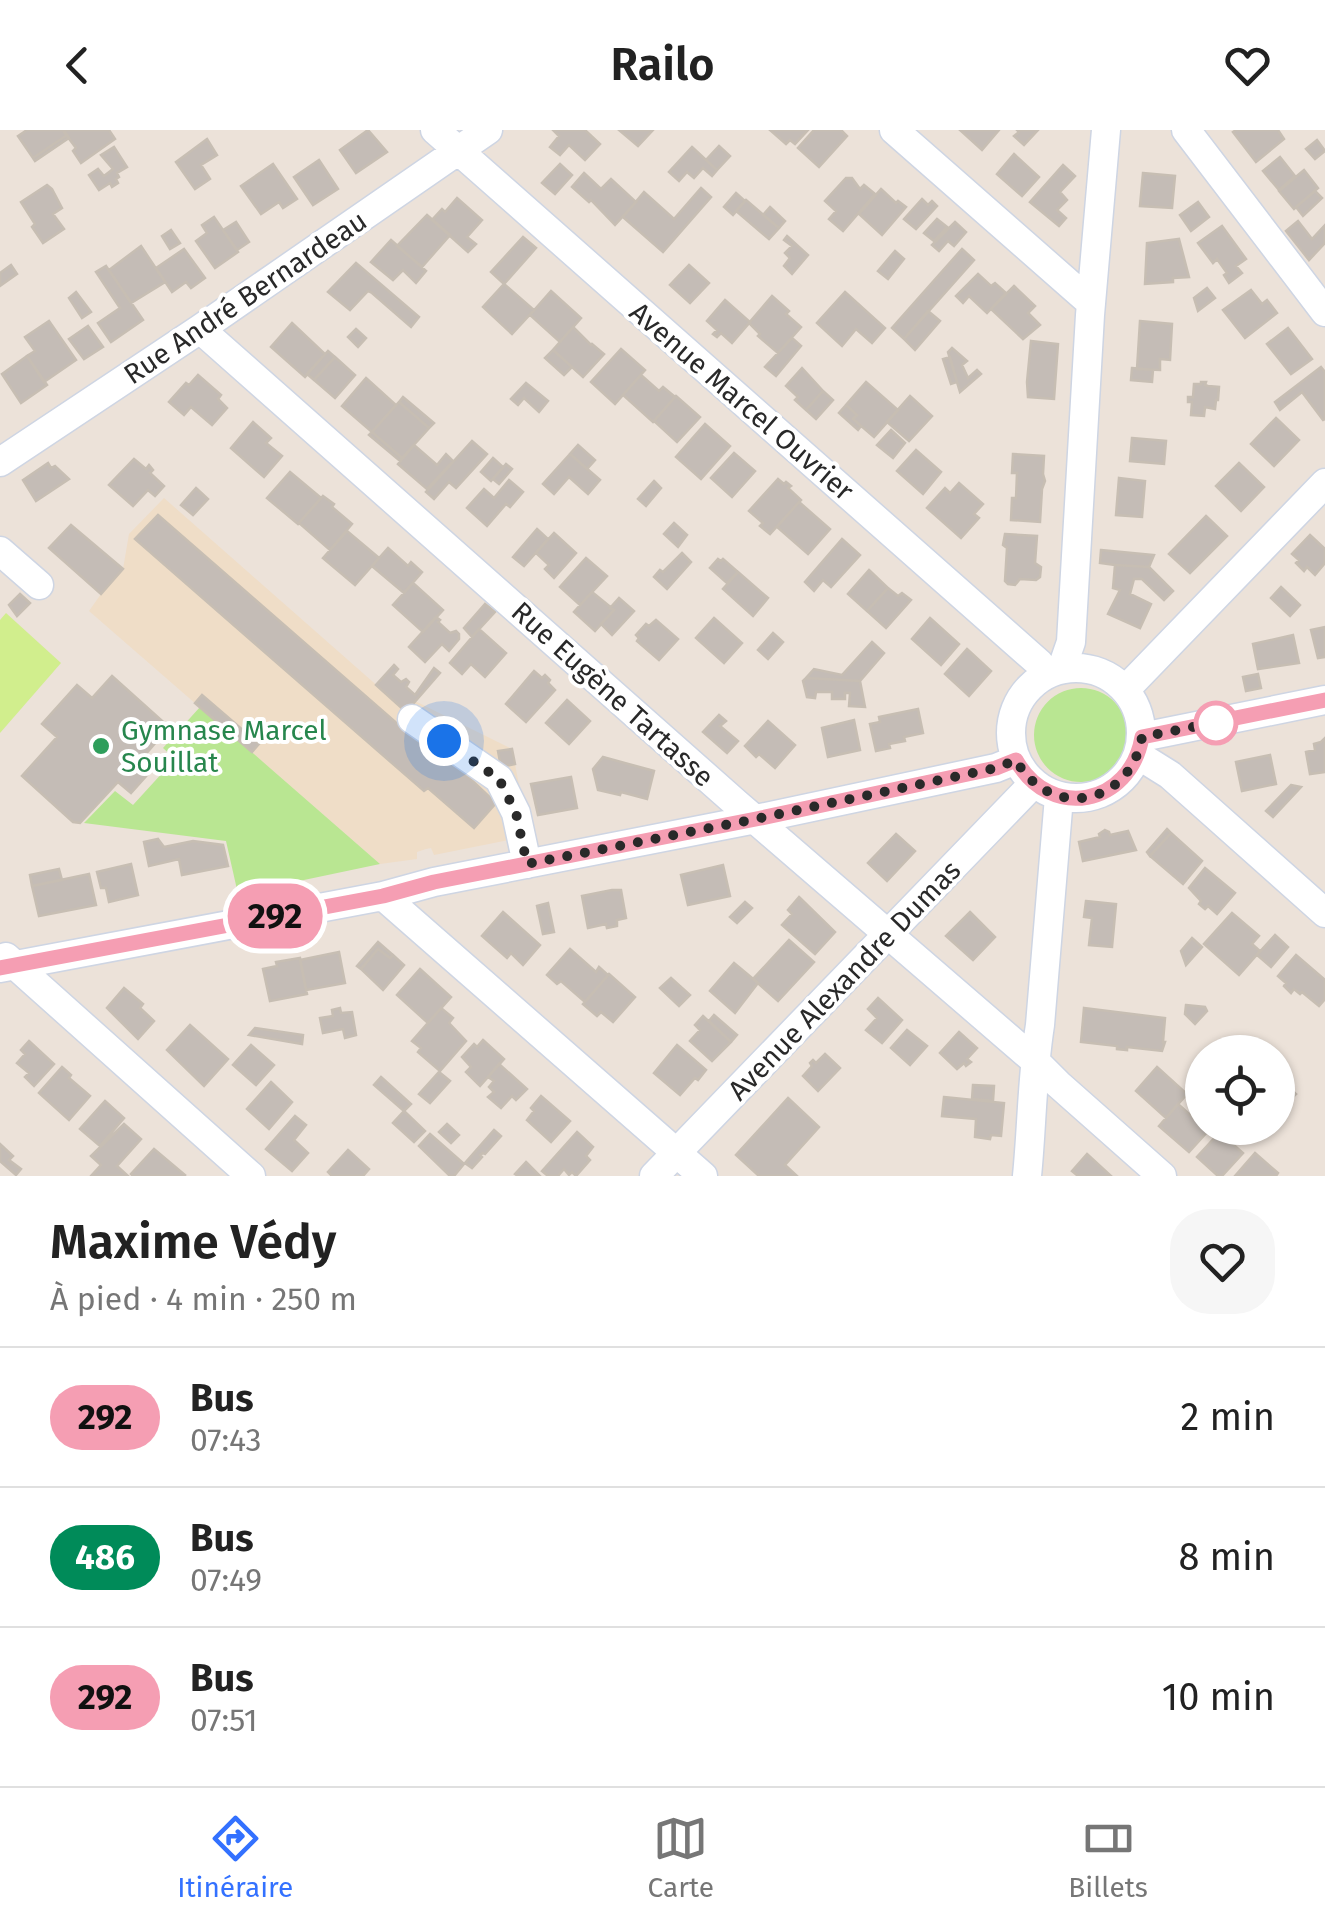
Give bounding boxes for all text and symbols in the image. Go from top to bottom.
icon: back [50,38,105,93]
text: Railo [611,38,714,92]
icon: heart [1220,38,1275,93]
street label: Rue André Bernardeau [118,204,373,391]
street label: Avenue Marcel Ouvrier [623,295,860,508]
street label: Rue Eugène Tartasse [505,595,720,794]
unlabelled marker [1195,702,1237,744]
place label: Gymnase Marcel Souillat [121,714,327,779]
your location [419,716,469,766]
marker: Gymnase Marcel Souillat [90,735,112,757]
street label: Avenue Alexandre Dumas [721,854,967,1107]
line badge: 292 [218,884,332,948]
text: 292 [248,895,302,937]
map controls [1185,1035,1295,1145]
button: locate [1185,1035,1295,1145]
button: heart [1170,1209,1275,1314]
text: Maxime Védy [50,1213,336,1271]
text: À pied · 4 min · 250 m [50,1280,357,1318]
text: Bus [190,1375,254,1421]
text: 2 min [1181,1394,1275,1440]
text: 292 [78,1396,132,1438]
text: 07:43 [190,1421,261,1459]
text: Bus [190,1515,254,1561]
text: 8 min [1178,1534,1275,1580]
text: 486 [75,1536,135,1578]
text: 07:49 [190,1561,262,1599]
text: Bus [190,1655,254,1701]
text: 10 min [1162,1674,1275,1720]
text: 292 [78,1676,132,1718]
text: 07:51 [190,1701,258,1739]
tab: Itinéraire [177,1811,293,1904]
tab: Carte [648,1811,714,1904]
tab: Billets [1068,1811,1148,1904]

